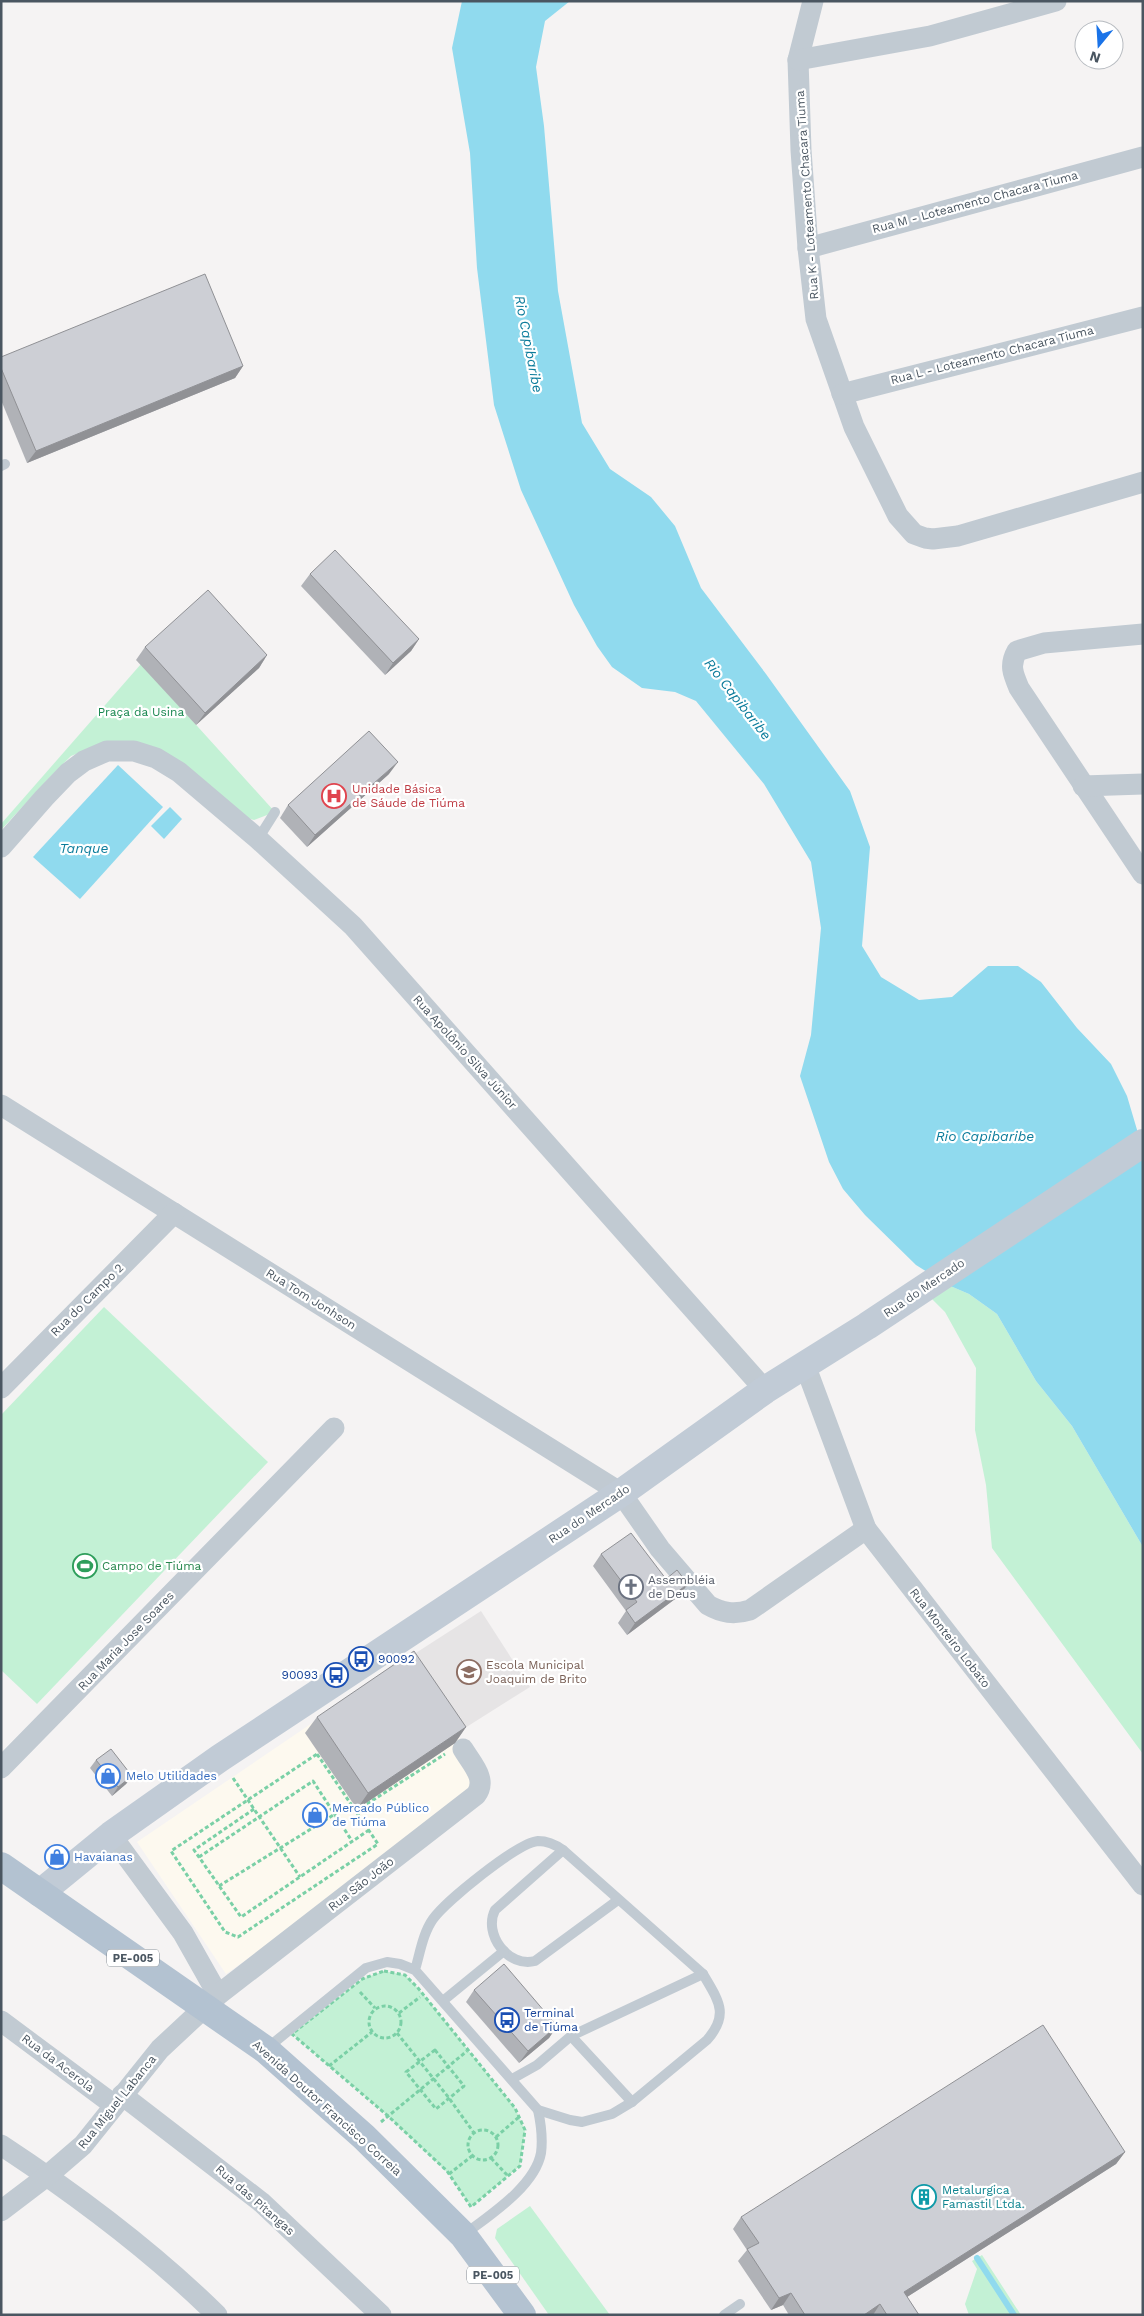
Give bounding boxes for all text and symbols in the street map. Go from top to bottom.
north arrow [1074,20,1124,70]
text: N [1088,48,1102,67]
street label: Rua K - Loteamento Chacara Tiuma [793,90,821,300]
street label: Rua M - Loteamento Chacara Tiuma [871,168,1079,236]
water label: Rio Capibaribe [512,294,546,394]
street label: Rua L - Loteamento Chacara Tiuma [889,323,1095,387]
water label: Rio Capibaribe [701,655,775,743]
park label: Praça da Usina [98,705,184,719]
place label: Unidade Básica de Sáude de Tiúma [352,782,465,810]
hospital icon: Unidade Básica de Sáude de Tiúma [321,783,347,809]
water label: Tanque [60,840,109,856]
street label: Rua Apolônio Silva Júnior [410,992,520,1112]
water label: Rio Capibaribe [936,1128,1034,1144]
street label: Rua do Mercado [881,1256,967,1320]
street label: Rua do Campo 2 [48,1261,126,1339]
street label: Rua Tom Jonhson [263,1266,359,1332]
street label: Rua do Mercado [546,1482,632,1546]
sports icon: Campo de Tiúma [72,1553,98,1579]
place label: Campo de Tiúma [102,1559,202,1573]
place label: Assembléia de Deus [648,1573,715,1601]
church icon: Assembléia de Deus [618,1574,644,1600]
street label: Rua Monteiro Lobato [907,1586,993,1690]
street label: Rua Maria Jose Soares [75,1589,177,1693]
bus stop icon: 90092 [348,1646,374,1672]
place label: 90092 [378,1652,415,1666]
place label: Escola Municipal Joaquim de Brito [486,1658,587,1686]
school or university icon: Escola Municipal Joaquim de Brito [456,1659,482,1685]
bus stop icon: 90093 [323,1662,349,1688]
place label: 90093 [282,1668,318,1682]
shop icon: Melo Utilidades [95,1763,121,1789]
place label: Melo Utilidades [126,1769,217,1783]
place label: Mercado Público de Tiúma [332,1801,429,1829]
shop icon: Mercado Público de Tiúma [302,1802,328,1828]
shop icon: Havaianas [44,1844,70,1870]
place label: Havaianas [74,1850,133,1864]
street label: Rua São João [326,1854,396,1914]
road number: PE-005 [107,1950,159,1966]
place label: Terminal de Tiúma [524,2006,578,2034]
bus stop icon: Terminal de Tiúma [494,2007,520,2033]
street label: Rua da Acerola [19,2031,97,2095]
street label: Avenida Doutor Francisco Correia [250,2037,405,2179]
street label: Rua Miguel Labanca [75,2052,159,2152]
street label: Rua das Pitangas [213,2162,297,2238]
place label: Metalurgica Famastil Ltda. [942,2183,1025,2211]
building icon: Metalurgica Famastil Ltda. [911,2184,937,2210]
road number: PE-005 [467,2266,519,2284]

